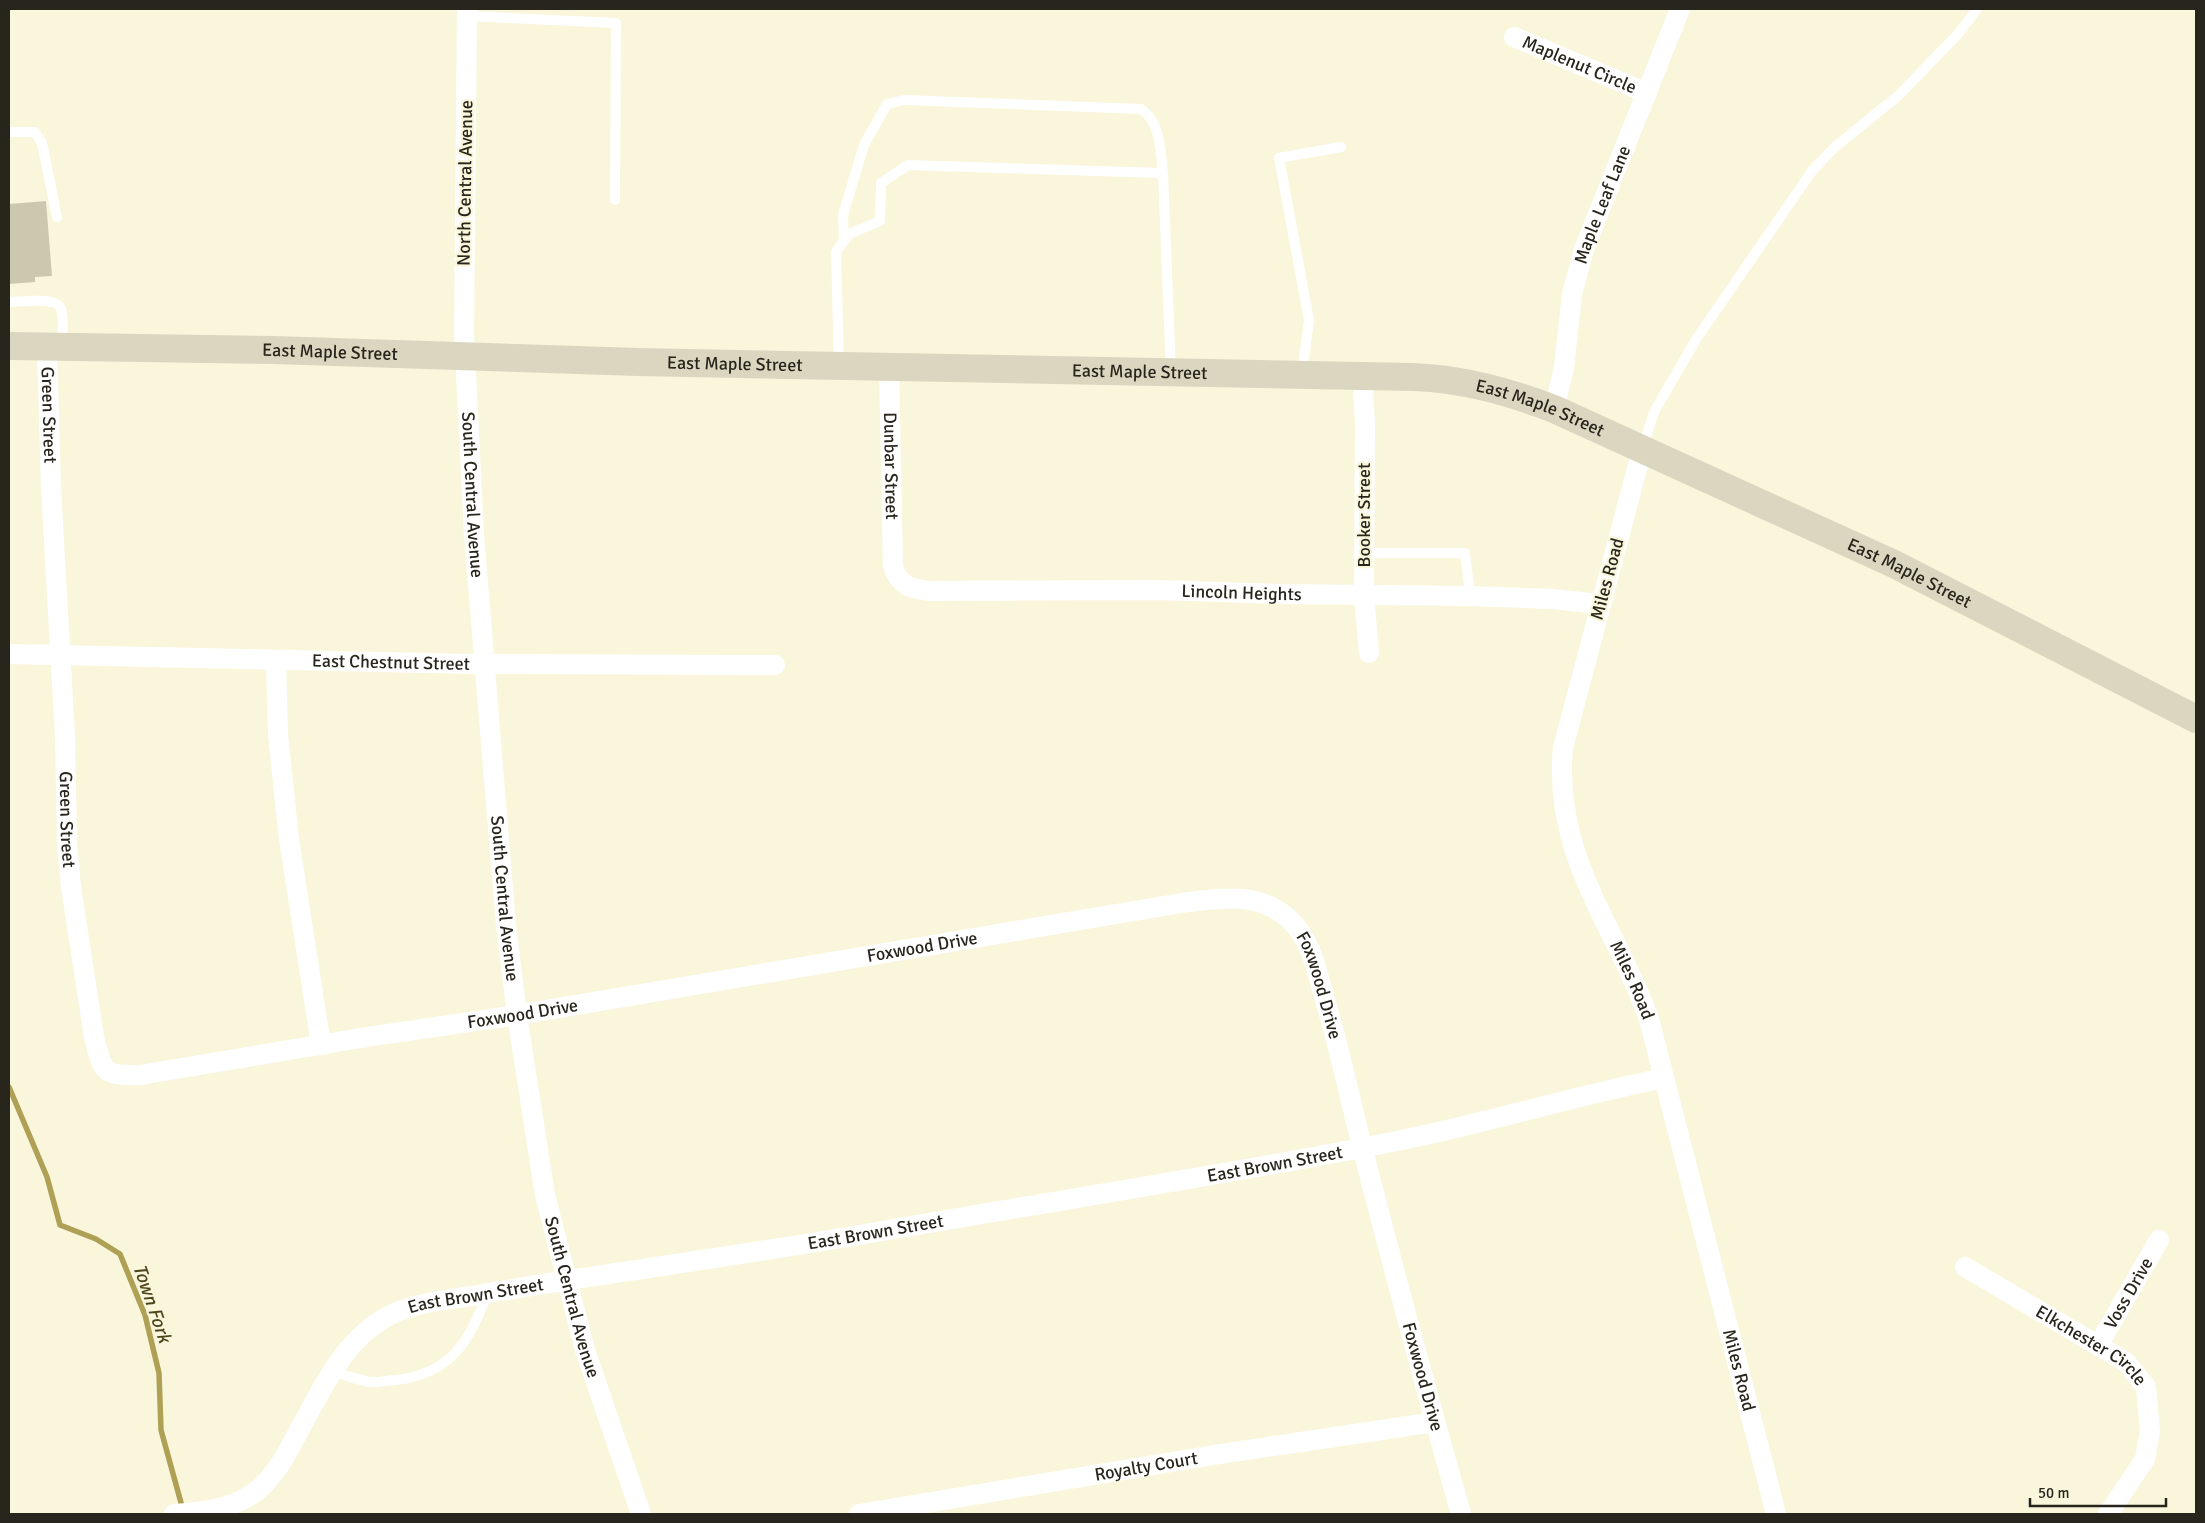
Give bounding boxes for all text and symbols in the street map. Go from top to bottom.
street label: Maplenut Circle [1519,31,1640,98]
street label: North Central Avenue [453,100,477,266]
street label: Maple Leaf Lane [1570,142,1635,266]
street label: East Maple Street [262,339,398,365]
street label: East Maple Street [667,352,803,376]
street label: East Maple Street [1072,359,1208,384]
street label: Green Street [37,366,61,464]
street label: East Maple Street [1474,374,1608,441]
street label: South Central Avenue [457,411,488,579]
street label: Dunbar Street [879,412,903,520]
street label: Booker Street [1353,463,1375,567]
street label: East Maple Street [1844,533,1975,613]
street label: Miles Road [1586,536,1628,622]
street label: Lincoln Heights [1181,580,1302,605]
street label: East Chestnut Street [312,650,470,675]
street label: Green Street [55,771,80,869]
street label: South Central Avenue [486,815,524,983]
street label: Foxwood Drive [865,927,979,967]
street label: Foxwood Drive [1292,927,1346,1041]
street label: Miles Road [1605,937,1659,1022]
street label: Foxwood Drive [466,994,580,1033]
street label: East Brown Street [1205,1141,1344,1187]
street label: East Brown Street [806,1210,945,1254]
street label: South Central Avenue [540,1214,605,1381]
street label: Voss Drive [2099,1253,2158,1333]
water label: Town Fork [127,1261,177,1347]
street label: East Brown Street [405,1273,545,1318]
street label: Elkchester Circle [2032,1300,2151,1390]
street label: Foxwood Drive [1398,1320,1448,1433]
street label: Miles Road [1718,1327,1760,1414]
street label: Royalty Court [1093,1447,1199,1486]
scale bar [2030,1476,2166,1508]
text: 50 m [2038,1484,2069,1502]

